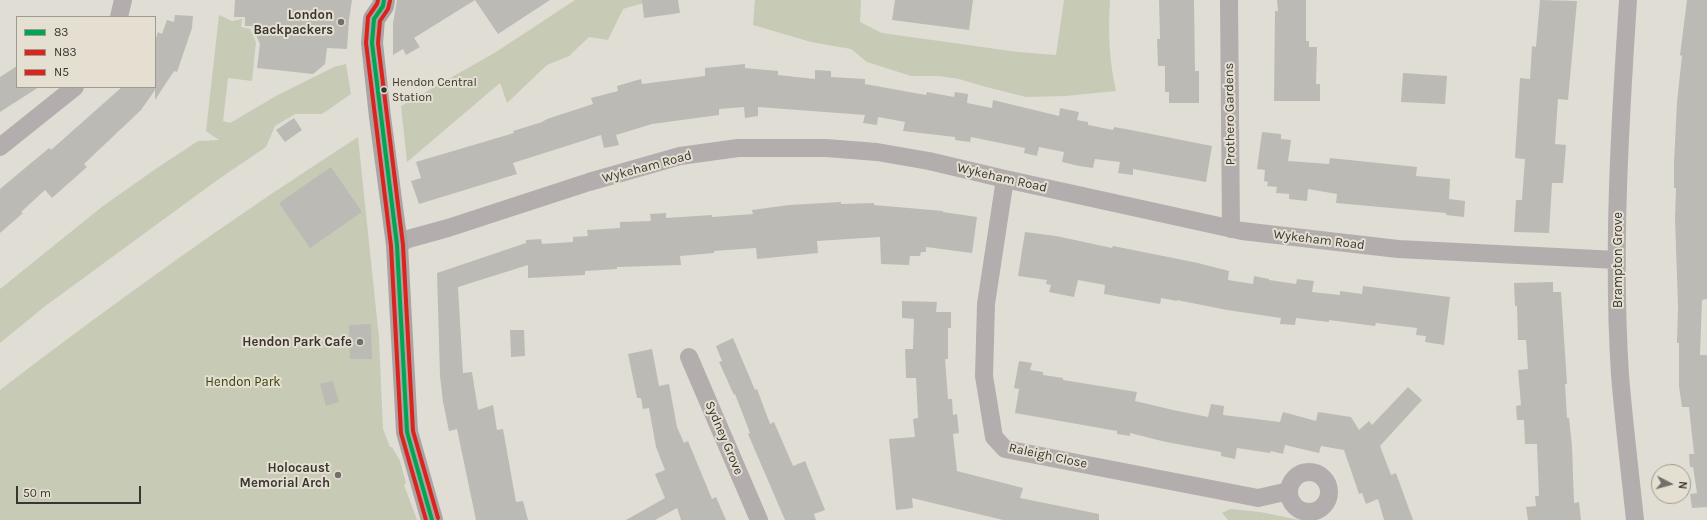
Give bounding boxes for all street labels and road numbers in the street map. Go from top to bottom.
street label: Prothero Gardens [1221,63,1239,165]
street label: Wykeham Road [601,148,693,186]
street label: Wykeham Road [955,160,1049,196]
street label: Brampton Grove [1610,212,1626,308]
street label: Wykeham Road [1272,227,1366,253]
street label: Sydney Grove [701,399,747,477]
street label: Raleigh Close [1007,440,1089,472]

